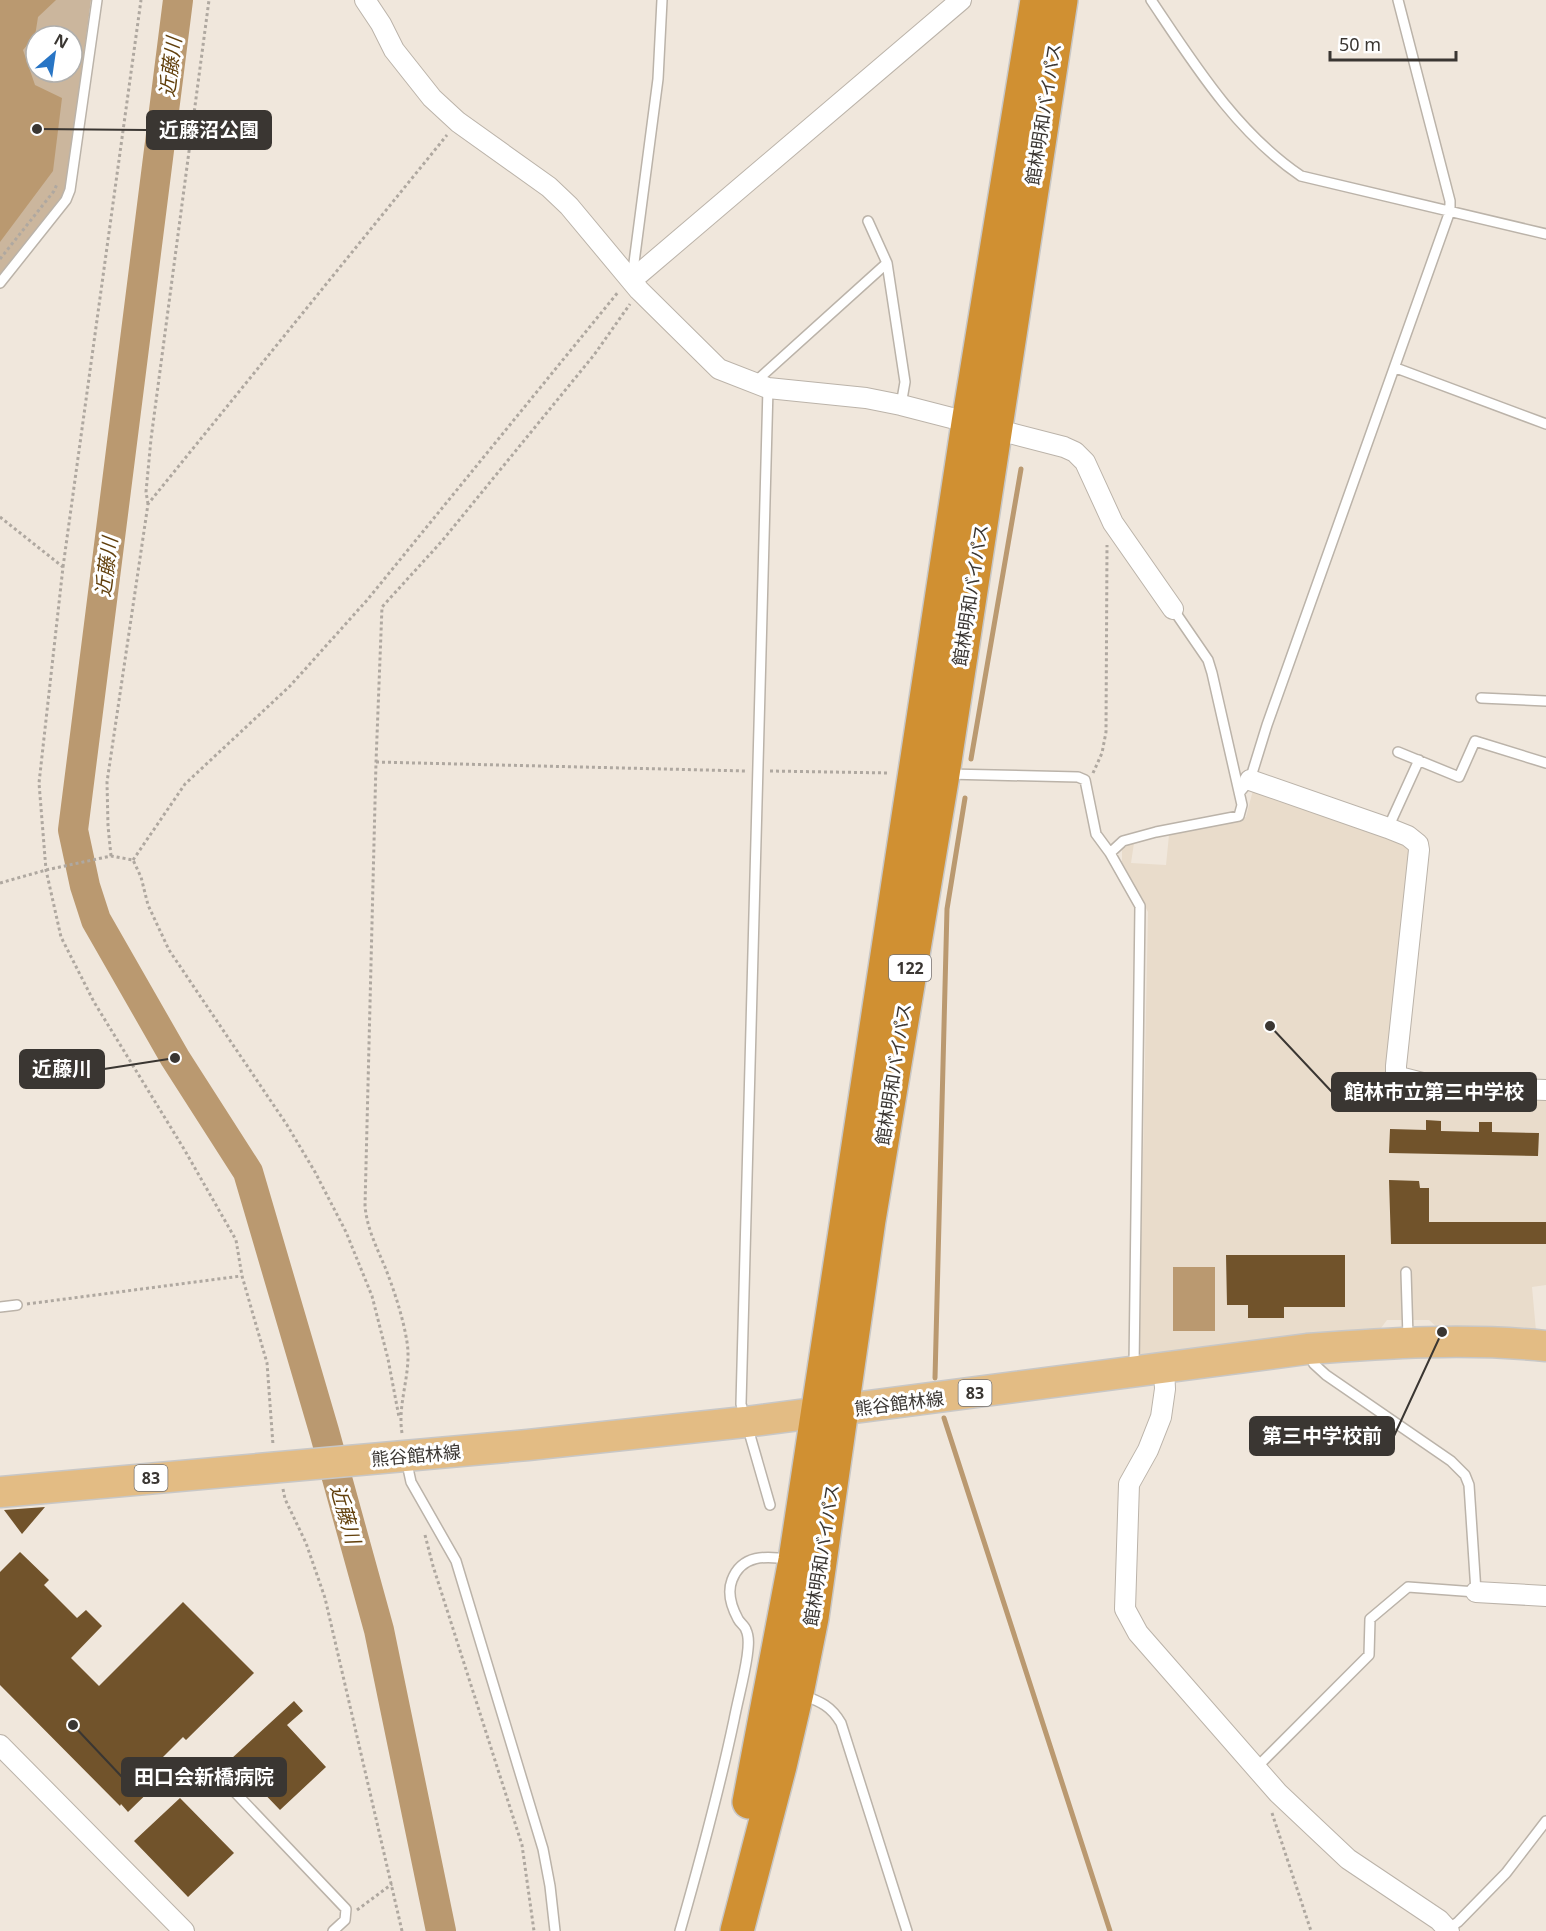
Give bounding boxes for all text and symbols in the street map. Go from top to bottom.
north arrow [24,24,84,84]
scale bar [1330,24,1456,62]
text: N [50,28,72,54]
text: 50 m [1339,32,1381,56]
water label: 近藤川 [153,34,187,98]
street label: 館林明和バイパス [1020,41,1066,187]
callout: 近藤沼公園 [147,111,271,149]
text: 近藤沼公園 [159,116,259,143]
street label: 館林明和バイパス [947,522,993,668]
water label: 近藤川 [89,534,123,598]
road number: 122 [889,955,931,981]
street label: 館林明和バイパス [870,1001,916,1147]
callout: 近藤川 [20,1050,104,1088]
text: 近藤川 [32,1055,92,1082]
callout: 館林市立第三中学校 [1332,1073,1536,1111]
text: 館林市立第三中学校 [1344,1078,1524,1105]
road number: 83 [958,1380,992,1406]
street label: 熊谷館林線 [853,1386,945,1420]
callout: 第三中学校前 [1250,1417,1394,1455]
text: 第三中学校前 [1262,1422,1382,1449]
street label: 熊谷館林線 [370,1439,462,1471]
road number: 83 [134,1465,168,1491]
water label: 近藤川 [325,1481,368,1548]
street label: 館林明和バイパス [798,1482,844,1628]
callout: 田口会新橋病院 [122,1758,286,1796]
text: 田口会新橋病院 [134,1763,274,1790]

